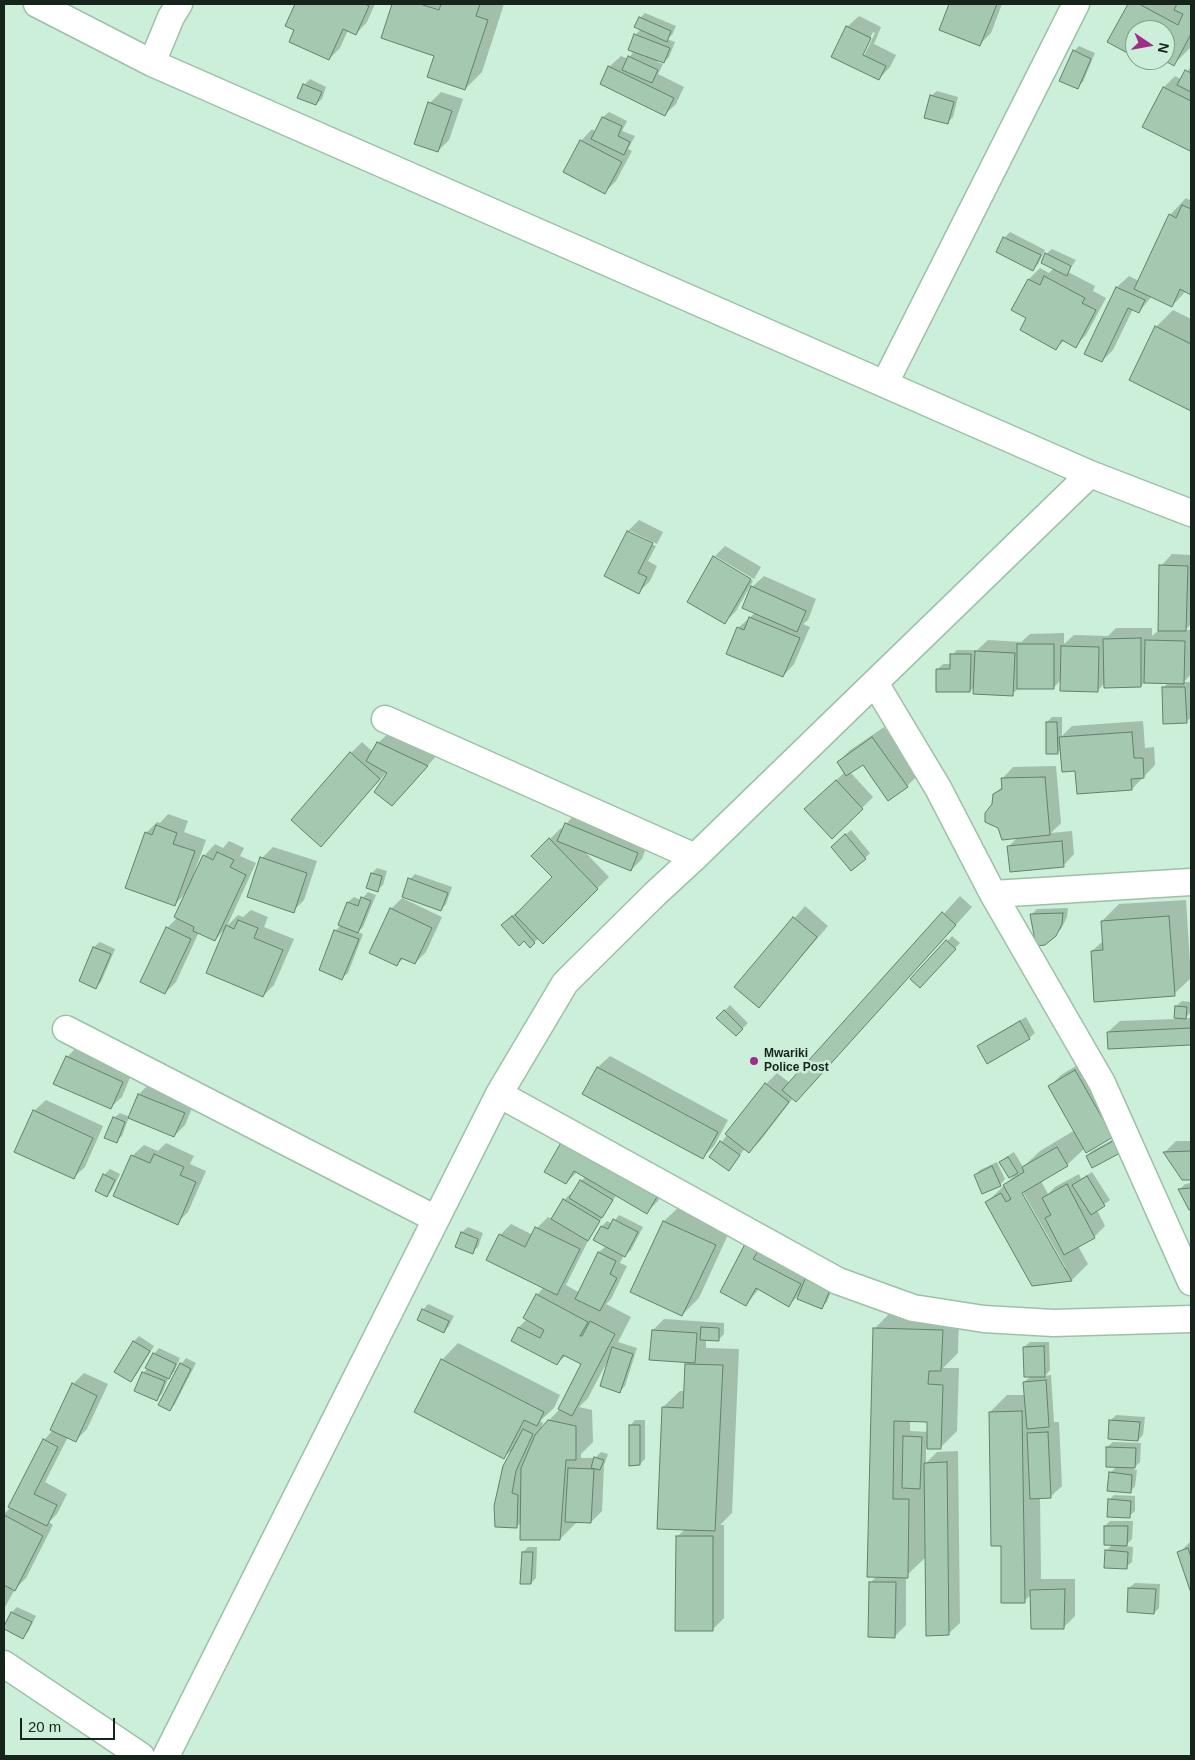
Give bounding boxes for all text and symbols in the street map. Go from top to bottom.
north arrow [1125,20,1175,70]
text: N [1155,41,1173,55]
place label: Mwariki Police Post [764,1047,829,1075]
marker: Mwariki Police Post [748,1055,760,1067]
scale bar [22,1708,118,1740]
text: 20 m [28,1718,61,1735]

